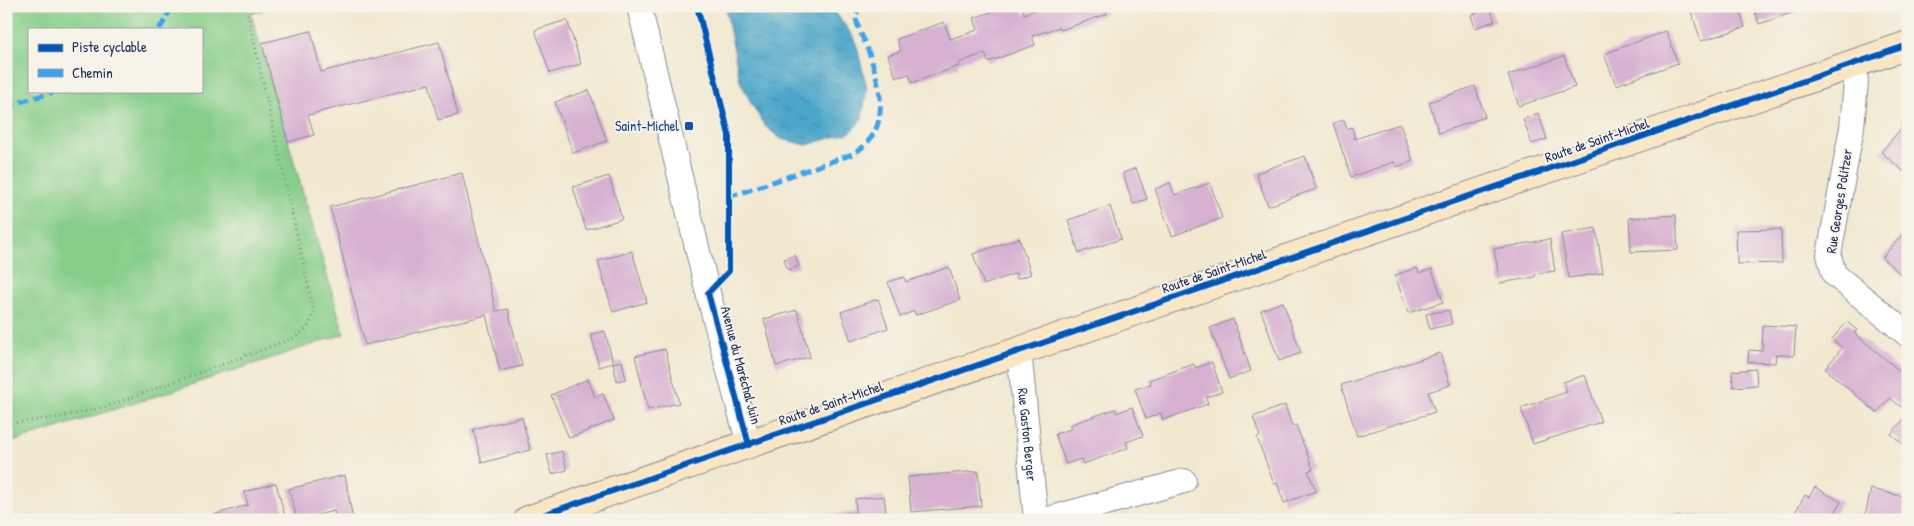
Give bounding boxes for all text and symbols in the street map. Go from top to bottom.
legend [28,28,202,92]
text: Piste cyclable [72,36,147,57]
text: Chemin [72,62,113,83]
street label: Route de Saint-Michel [1542,113,1652,166]
place label: Saint-Michel [615,116,679,135]
marker: Saint-Michel [683,120,695,132]
street label: Rue Georges Politzer [1821,147,1857,255]
street label: Route de Saint-Michel [1159,244,1269,297]
street label: Avenue du Maréchal Juin [717,304,766,426]
street label: Route de Saint-Michel [776,376,886,429]
street label: Rue Gaston Berger [1014,387,1042,483]

